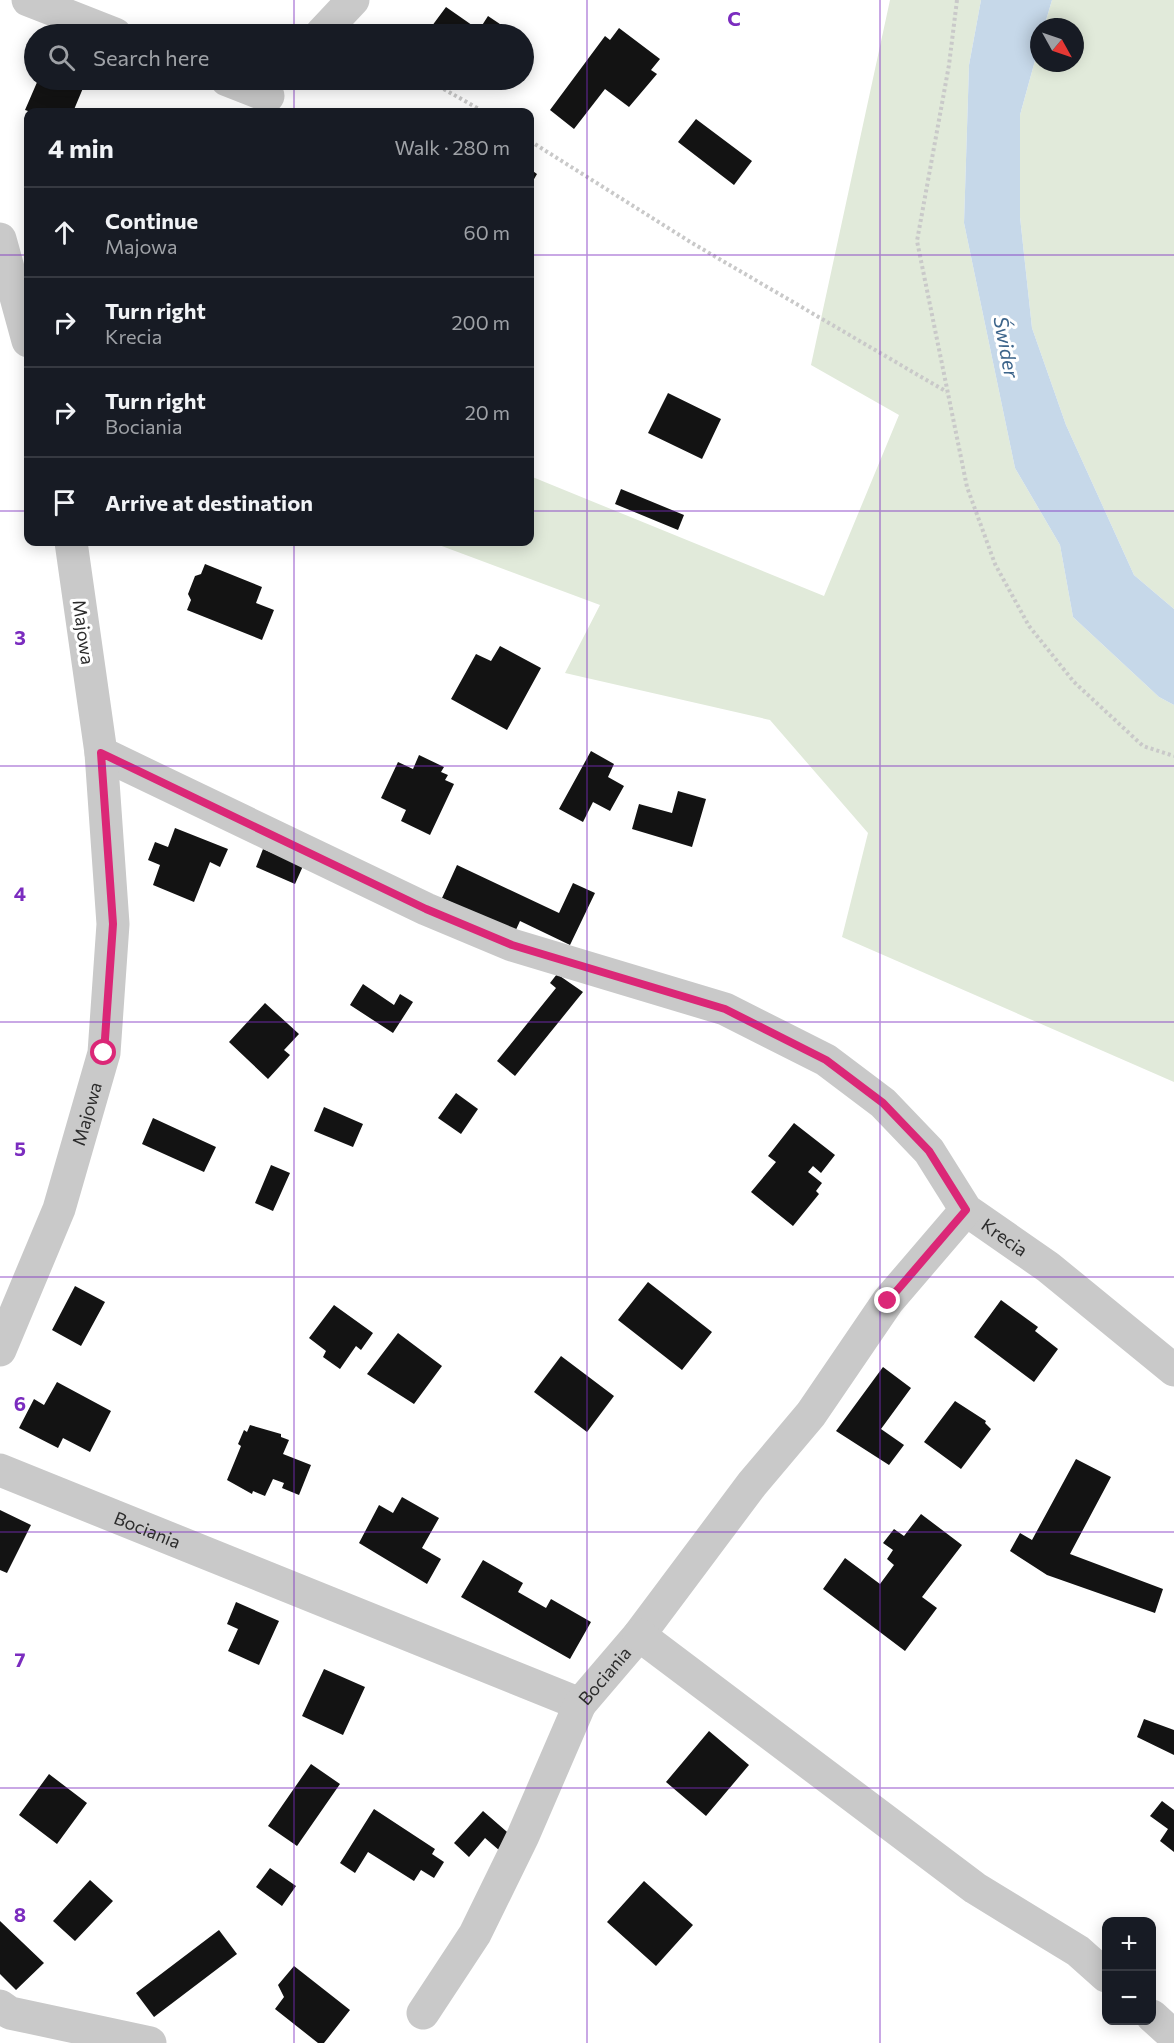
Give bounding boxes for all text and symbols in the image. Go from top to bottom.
text: C [727,6,741,30]
north arrow [1030,18,1084,72]
search box [24,24,534,90]
icon: search [45,41,78,74]
text: Search here [93,44,209,71]
text: 4 min [48,132,114,163]
text: Walk · 280 m [394,135,510,159]
text: Continue [105,207,198,234]
icon: ahead [48,216,81,249]
text: 60 m [464,220,510,244]
text: Majowa [105,234,177,258]
text: Turn right [105,297,206,324]
icon: right [48,306,81,339]
text: 200 m [452,310,510,334]
water label: Świder [989,314,1025,381]
text: Krecia [105,324,162,348]
text: Turn right [105,387,206,414]
icon: right [48,396,81,429]
text: 20 m [465,400,510,424]
text: Bociania [105,414,182,438]
icon: arrive [48,486,81,519]
text: Arrive at destination [105,489,313,516]
street label: Majowa [69,598,99,666]
text: 3 [14,625,26,649]
text: 4 [14,881,26,905]
route start [90,1039,116,1065]
street label: Majowa [67,1079,106,1148]
text: 5 [14,1136,26,1160]
street label: Krecia [977,1213,1032,1261]
route end [874,1287,900,1313]
text: 6 [14,1391,26,1415]
street label: Bociania [111,1506,184,1553]
street label: Bociania [573,1642,635,1709]
text: 7 [15,1647,26,1671]
text: 8 [14,1902,26,1926]
map controls [1102,1917,1156,2025]
button: + [1102,1917,1156,1971]
button: − [1102,1971,1156,2025]

